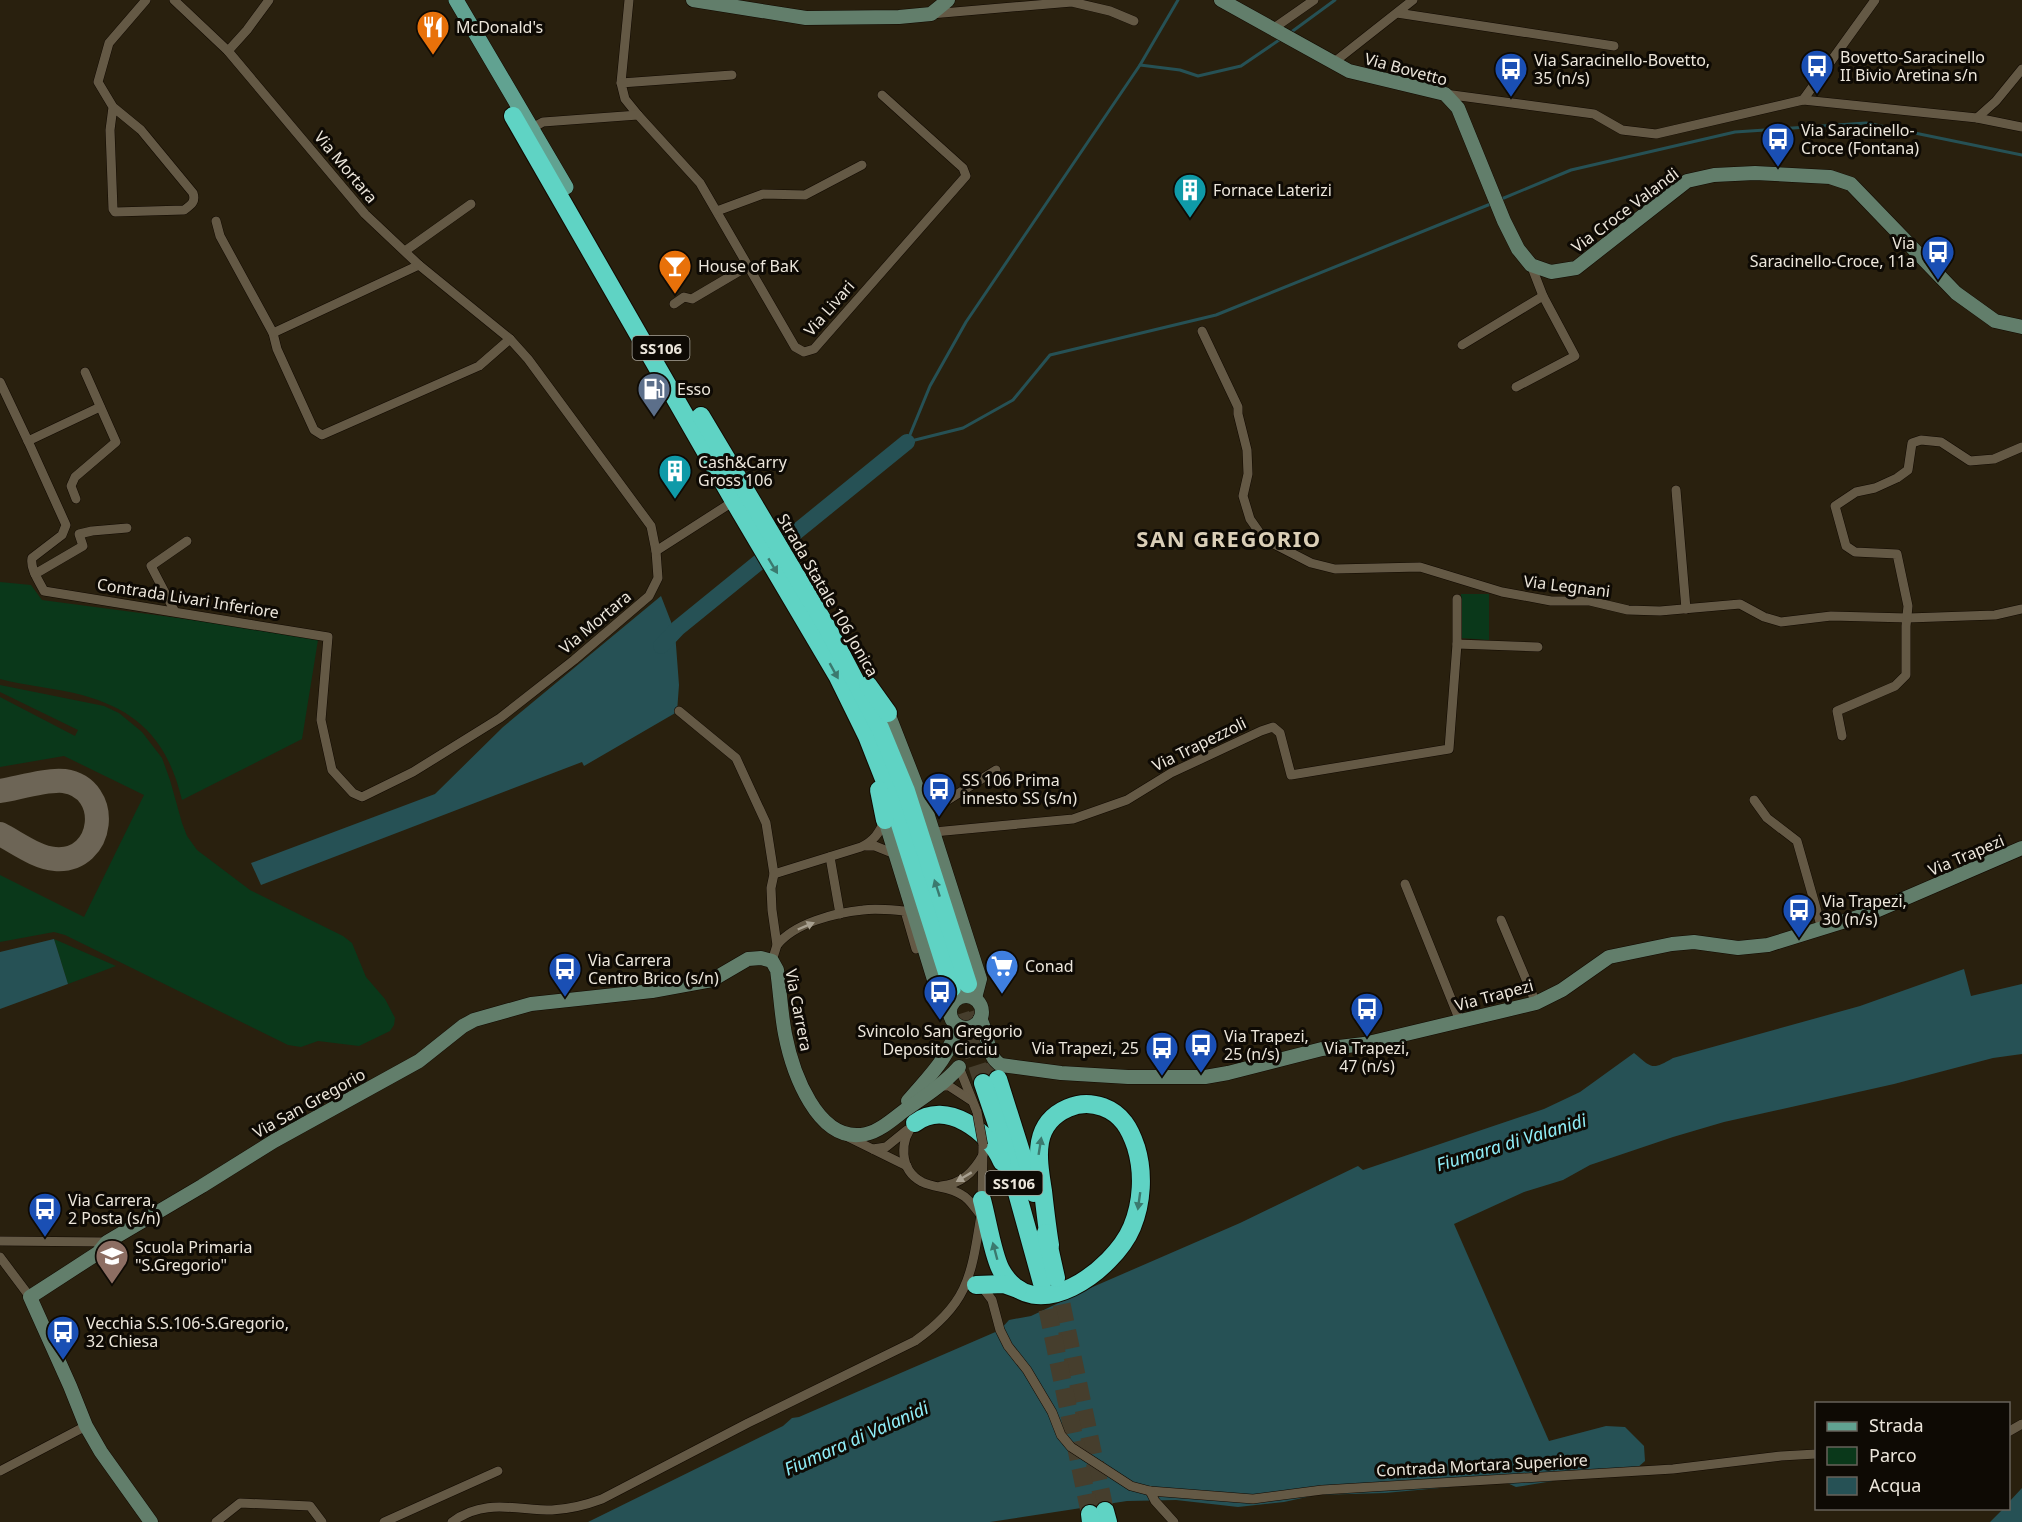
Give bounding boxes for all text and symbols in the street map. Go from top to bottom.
restaurant icon: McDonald's [415,9,451,56]
place label: McDonald's [456,16,543,38]
place label: Bovetto-Saracinello II Bivio Aretina s/n [1840,46,1985,86]
street label: Via Bovetto [1362,47,1450,91]
bus stop icon: Bovetto-Saracinello II Bivio Aretina s/n [1799,48,1835,95]
place label: Via Saracinello-Bovetto, 35 (n/s) [1534,49,1710,89]
bus stop icon: Via Saracinello-Bovetto, 35 (n/s) [1493,51,1529,98]
place label: Via Saracinello- Croce (Fontana) [1801,119,1919,159]
bus stop icon: Via Saracinello- Croce (Fontana) [1760,121,1796,168]
street label: Via Mortara [309,126,383,208]
street label: Via Croce Valandi [1567,162,1683,258]
building icon: Fornace Laterizi [1172,172,1208,219]
place label: Fornace Laterizi [1213,179,1332,201]
place label: Via Saracinello-Croce, 11a [1750,232,1915,272]
bus stop icon: Via Saracinello-Croce, 11a [1920,234,1956,281]
bar icon: House of BaK [657,248,693,295]
place label: House of BaK [698,255,799,277]
street label: Via Livari [799,275,859,341]
road number: SS106 [632,336,690,360]
fuel station icon: Esso [636,371,672,418]
place label: Esso [677,378,711,400]
place label: Cash&Carry Gross 106 [698,451,788,491]
building icon: Cash&Carry Gross 106 [657,453,693,500]
street label: Strada Statale 106 Jonica [772,510,884,680]
district label: SAN GREGORIO [1136,523,1322,553]
one-way arrow [768,558,778,575]
street label: Via Legnani [1522,570,1612,602]
street label: Contrada Livari Inferiore [96,573,280,623]
street label: Via Mortara [554,585,636,659]
one-way arrow [829,663,840,679]
street label: Via Trapezzoli [1148,712,1250,776]
place label: SS 106 Prima innesto SS (s/n) [962,769,1077,809]
bus stop icon: SS 106 Prima innesto SS (s/n) [921,771,957,818]
street label: Via Trapezi [1925,829,2007,881]
one-way arrow [932,879,941,897]
place label: Via Trapezi, 30 (n/s) [1822,890,1907,930]
bus stop icon: Via Trapezi, 30 (n/s) [1781,892,1817,939]
one-way arrow [798,921,815,930]
supermarket icon: Conad [984,948,1020,995]
place label: Via Carrera Centro Brico (s/n) [588,949,719,989]
bus stop icon: Via Carrera Centro Brico (s/n) [547,951,583,998]
place label: Conad [1025,955,1074,977]
street label: Via Carrera [780,967,818,1053]
bus stop icon: Svincolo San Gregorio Deposito Cicciu [922,974,958,1021]
street label: Via Trapezi [1452,974,1536,1016]
bus stop icon: Via Trapezi, 47 (n/s) [1349,991,1385,1038]
place label: Svincolo San Gregorio Deposito Cicciu [858,1020,1022,1060]
place label: Via Trapezi, 25 (n/s) [1224,1025,1309,1065]
bus stop icon: Via Trapezi, 25 (n/s) [1183,1027,1219,1074]
bus stop icon: Via Trapezi, 25 [1144,1030,1180,1077]
place label: Via Trapezi, 25 [1032,1037,1139,1059]
place label: Via Trapezi, 47 (n/s) [1325,1037,1409,1077]
street label: Via San Gregorio [249,1063,369,1143]
water label: Fiumara di Valanidi [1433,1108,1589,1176]
one-way arrow [1035,1136,1044,1155]
one-way arrow [956,1171,973,1182]
road number: SS106 [986,1171,1042,1195]
place label: Via Carrera, 2 Posta (s/n) [68,1189,161,1229]
bus stop icon: Via Carrera, 2 Posta (s/n) [27,1191,63,1238]
one-way arrow [1135,1192,1144,1211]
place label: Scuola Primaria "S.Gregorio" [135,1236,252,1276]
school or university icon: Scuola Primaria "S.Gregorio" [94,1238,130,1285]
one-way arrow [990,1242,1000,1260]
place label: Vecchia S.S.106-S.Gregorio, 32 Chiesa [86,1312,289,1352]
bus stop icon: Vecchia S.S.106-S.Gregorio, 32 Chiesa [45,1314,81,1361]
water label: Fiumara di Valanidi [780,1395,932,1481]
legend [1815,1402,2010,1510]
text: Strada [1869,1413,1924,1437]
text: Parco [1869,1443,1917,1467]
street label: Contrada Mortara Superiore [1376,1448,1588,1482]
text: Acqua [1869,1473,1921,1497]

